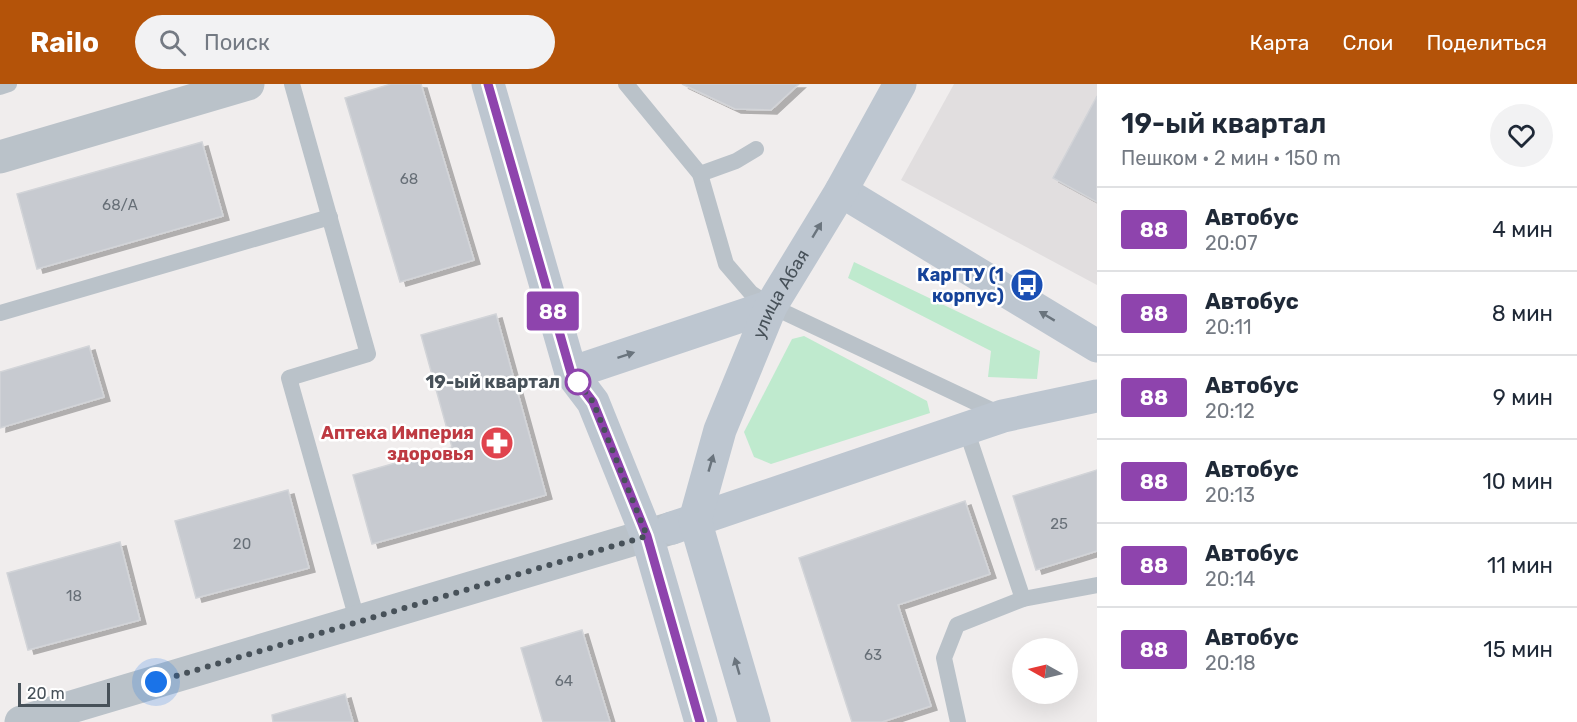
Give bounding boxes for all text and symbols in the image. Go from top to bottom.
search box [135,15,555,69]
text: Railo [30,26,99,59]
icon: search [156,26,189,59]
text: Поиск [204,29,270,56]
text: Карта [1249,30,1309,55]
text: Слои [1342,30,1393,55]
text: Поделиться [1426,30,1547,55]
button: heart [1490,104,1553,167]
text: 19-ый квартал [1121,107,1327,140]
text: Пешком · 2 мин · 150 m [1121,146,1341,170]
house number: 68 [400,170,418,188]
house number: 68/А [102,196,138,214]
text: Автобус [1205,204,1299,231]
text: 4 мин [1492,216,1553,243]
text: 88 [1140,217,1168,242]
one-way arrow [812,222,823,238]
text: 20:07 [1205,231,1258,255]
street label: улица Абая [748,245,814,342]
place label: КарГТУ (1 корпус) [917,264,1004,307]
bus stop icon: КарГТУ (1 корпус) [1009,267,1045,303]
text: Автобус [1205,288,1299,315]
line badge: 88 [526,292,580,330]
text: 88 [539,299,567,324]
text: 8 мин [1492,300,1553,327]
text: 88 [1140,301,1168,326]
one-way arrow [1039,310,1055,321]
text: 20:11 [1205,315,1252,339]
one-way arrow [617,350,635,359]
marker: 19-ый квартал [565,369,591,395]
place label: 19-ый квартал [425,371,560,393]
text: Автобус [1205,372,1299,399]
text: 9 мин [1493,384,1553,411]
text: 88 [1140,385,1168,410]
text: 20:12 [1205,399,1255,423]
place label: Аптека Империя здоровья [321,422,474,465]
pharmacy icon: Аптека Империя здоровья [479,425,515,461]
one-way arrow [707,454,716,472]
text: Автобус [1205,456,1299,483]
text: 10 мин [1482,468,1553,495]
text: 88 [1140,469,1168,494]
text: 20:13 [1205,483,1255,507]
house number: 25 [1050,515,1068,533]
house number: 20 [233,535,251,553]
text: Автобус [1205,540,1299,567]
text: 11 мин [1487,552,1553,579]
text: 88 [1140,553,1168,578]
text: 20:14 [1205,567,1256,591]
house number: 18 [66,587,82,605]
text: Автобус [1205,624,1299,651]
text: 15 мин [1483,636,1553,663]
text: 88 [1140,637,1168,662]
north arrow [1012,638,1078,704]
map controls [1012,638,1078,704]
house number: 63 [864,646,882,664]
text: 20:18 [1205,651,1256,675]
one-way arrow [732,657,741,675]
your location [141,667,171,697]
house number: 64 [555,672,573,690]
scale bar [18,680,110,708]
text: 20 m [27,684,65,703]

